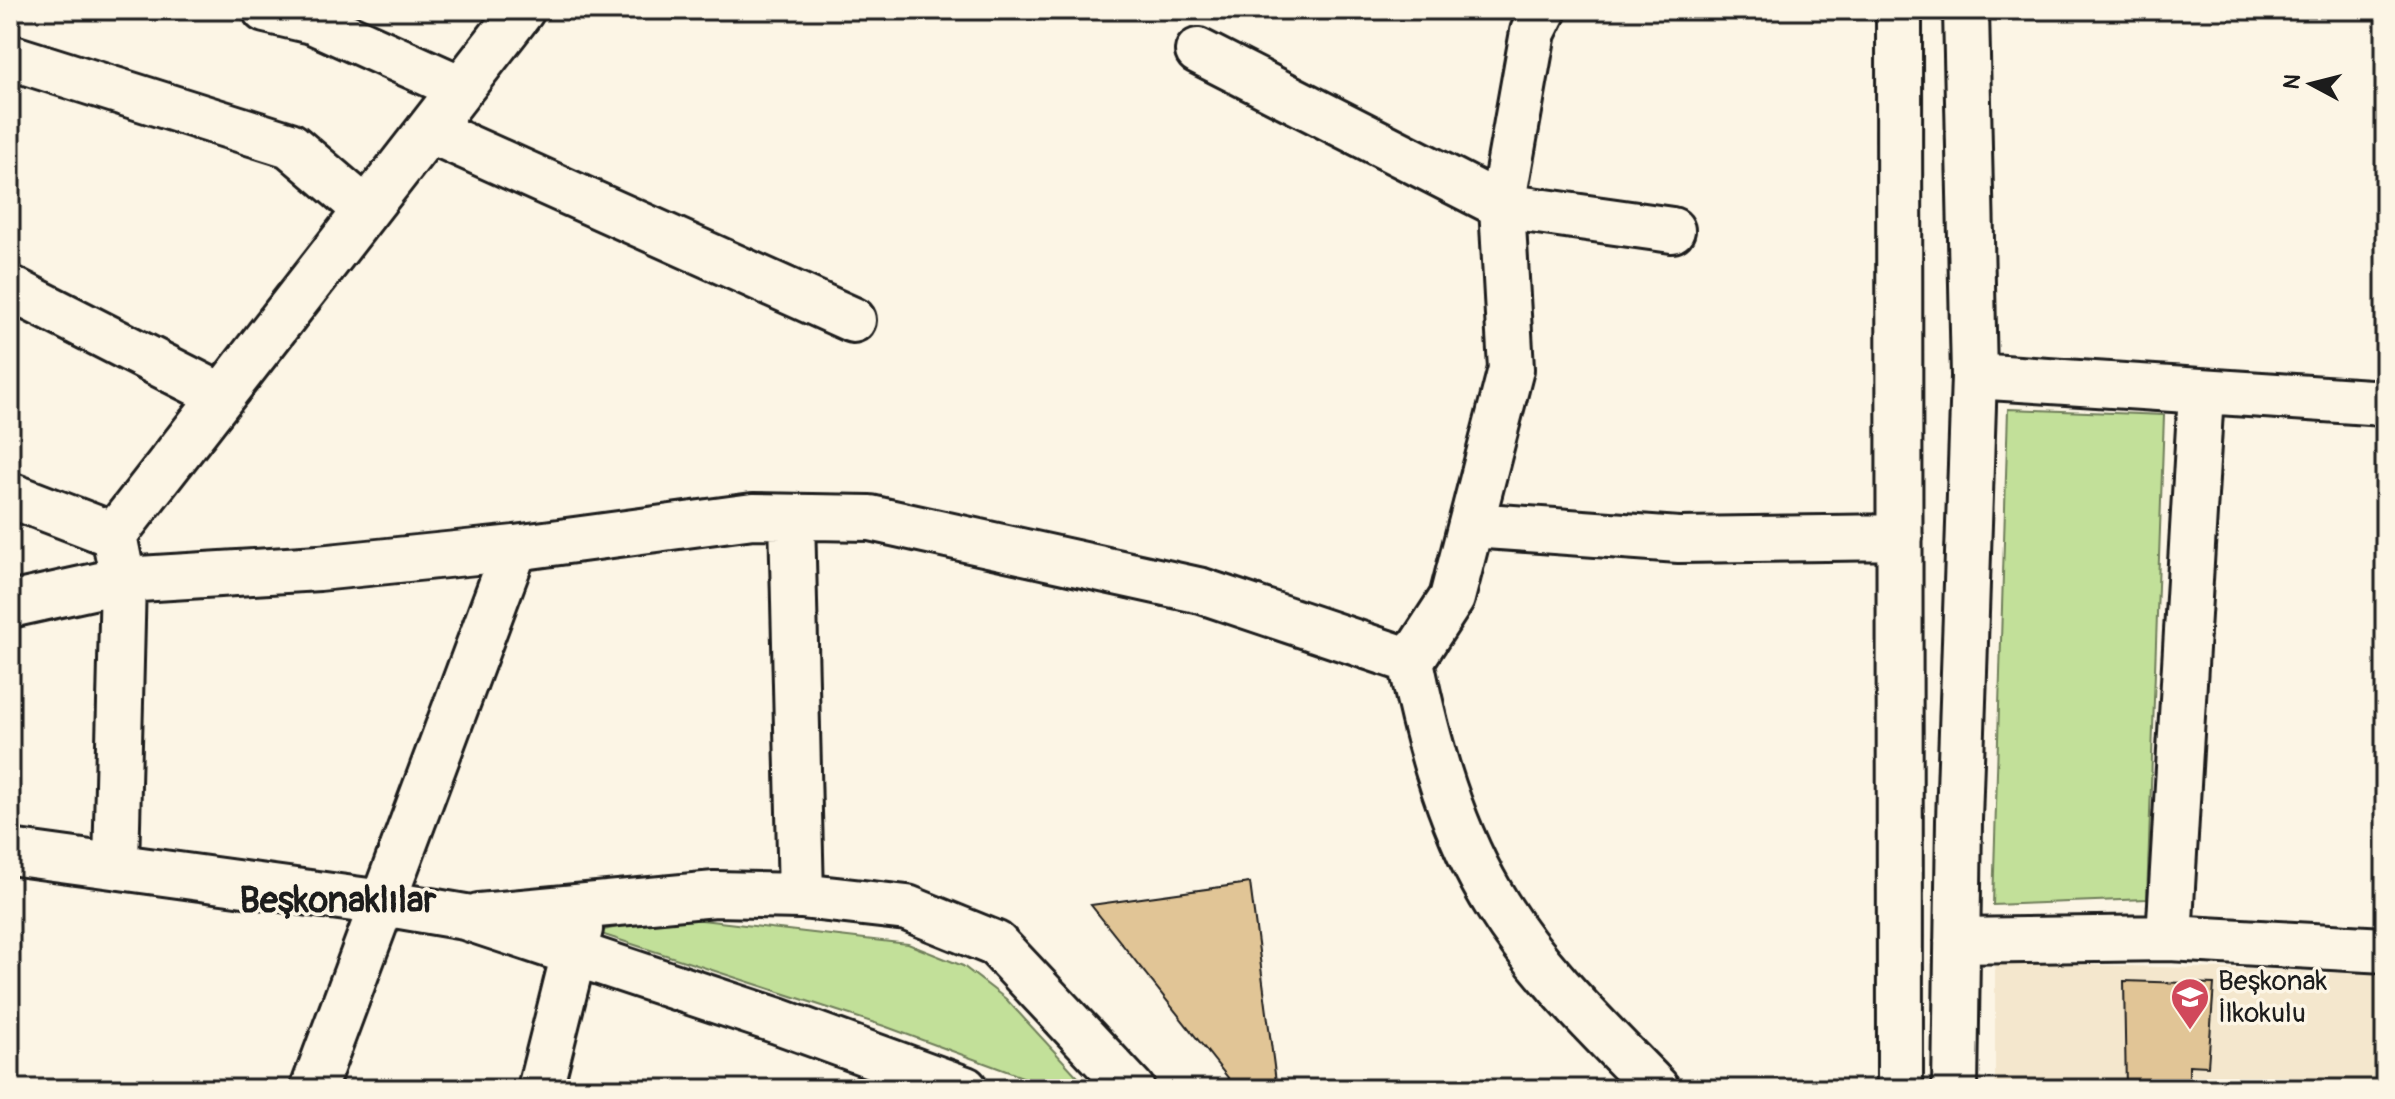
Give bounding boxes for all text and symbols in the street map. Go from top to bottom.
north arrow [2271,44,2351,124]
text: N [2277,72,2307,91]
district label: Beşkonaklılar [240,878,438,923]
place label: Beşkonak İlkokulu [2218,964,2327,1031]
school or university icon: Beşkonak İlkokulu [2169,976,2211,1031]

